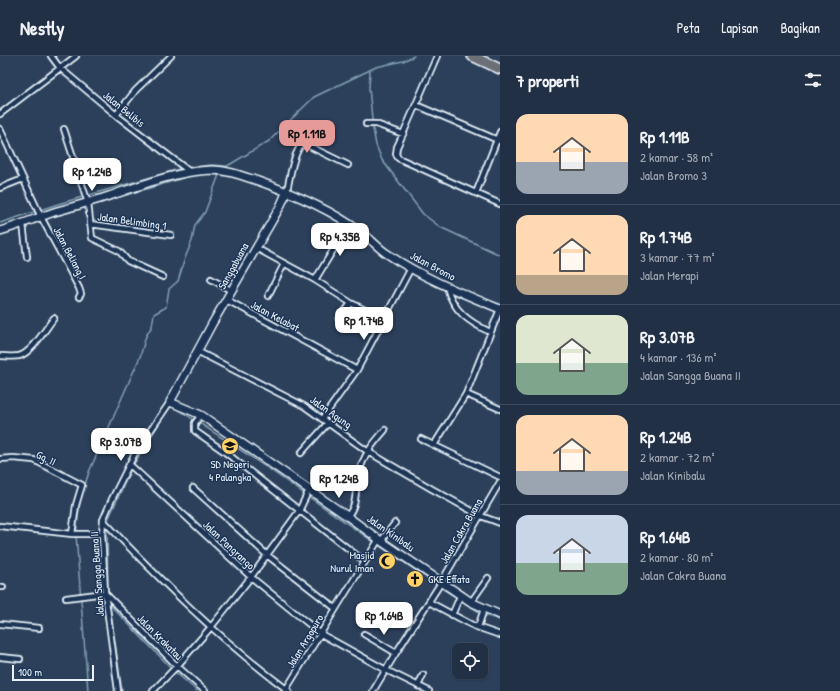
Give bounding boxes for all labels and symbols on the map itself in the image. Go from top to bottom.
street label: Jalan Belibis [100,88,148,130]
pin: Rp 1.11B [266,120,348,154]
pin: Rp 1.24B [51,158,133,192]
street label: Jalan Belimbing 1 [97,209,167,233]
pin: Rp 4.35B [299,223,381,257]
street label: Jalan Beliang I [50,224,90,282]
street label: Sanggabuana [215,240,252,292]
street label: Jalan Bromo [408,248,459,284]
street label: Jalan Kelabat [248,297,302,335]
pin: Rp 1.74B [323,307,405,341]
street label: Jalan Agung [307,393,355,431]
pin: Rp 3.07B [80,428,162,462]
school or university icon: SD Negeri 4 Palangka [220,436,240,456]
street label: Gg. II [34,447,58,469]
place label: SD Negeri 4 Palangka [209,457,252,484]
pin: Rp 1.24B [298,465,380,499]
street label: Jalan Cakra Buana [437,495,486,566]
street label: Jalan Kinibalu [364,512,418,555]
street label: Jalan Pangrango [200,518,258,573]
street label: Jalan Sangga Buana II [87,531,107,617]
place label: Masjid Nurul Iman [330,548,375,575]
mosque icon: Masjid Nurul Iman [377,551,397,571]
church icon: GKE Effata [405,569,425,589]
place label: GKE Effata [428,572,470,586]
pin: Rp 1.64B [343,602,425,636]
street label: Jalan Krakatau [134,611,186,663]
street label: Jalan Argopuro [284,611,327,670]
scale bar [12,663,94,682]

